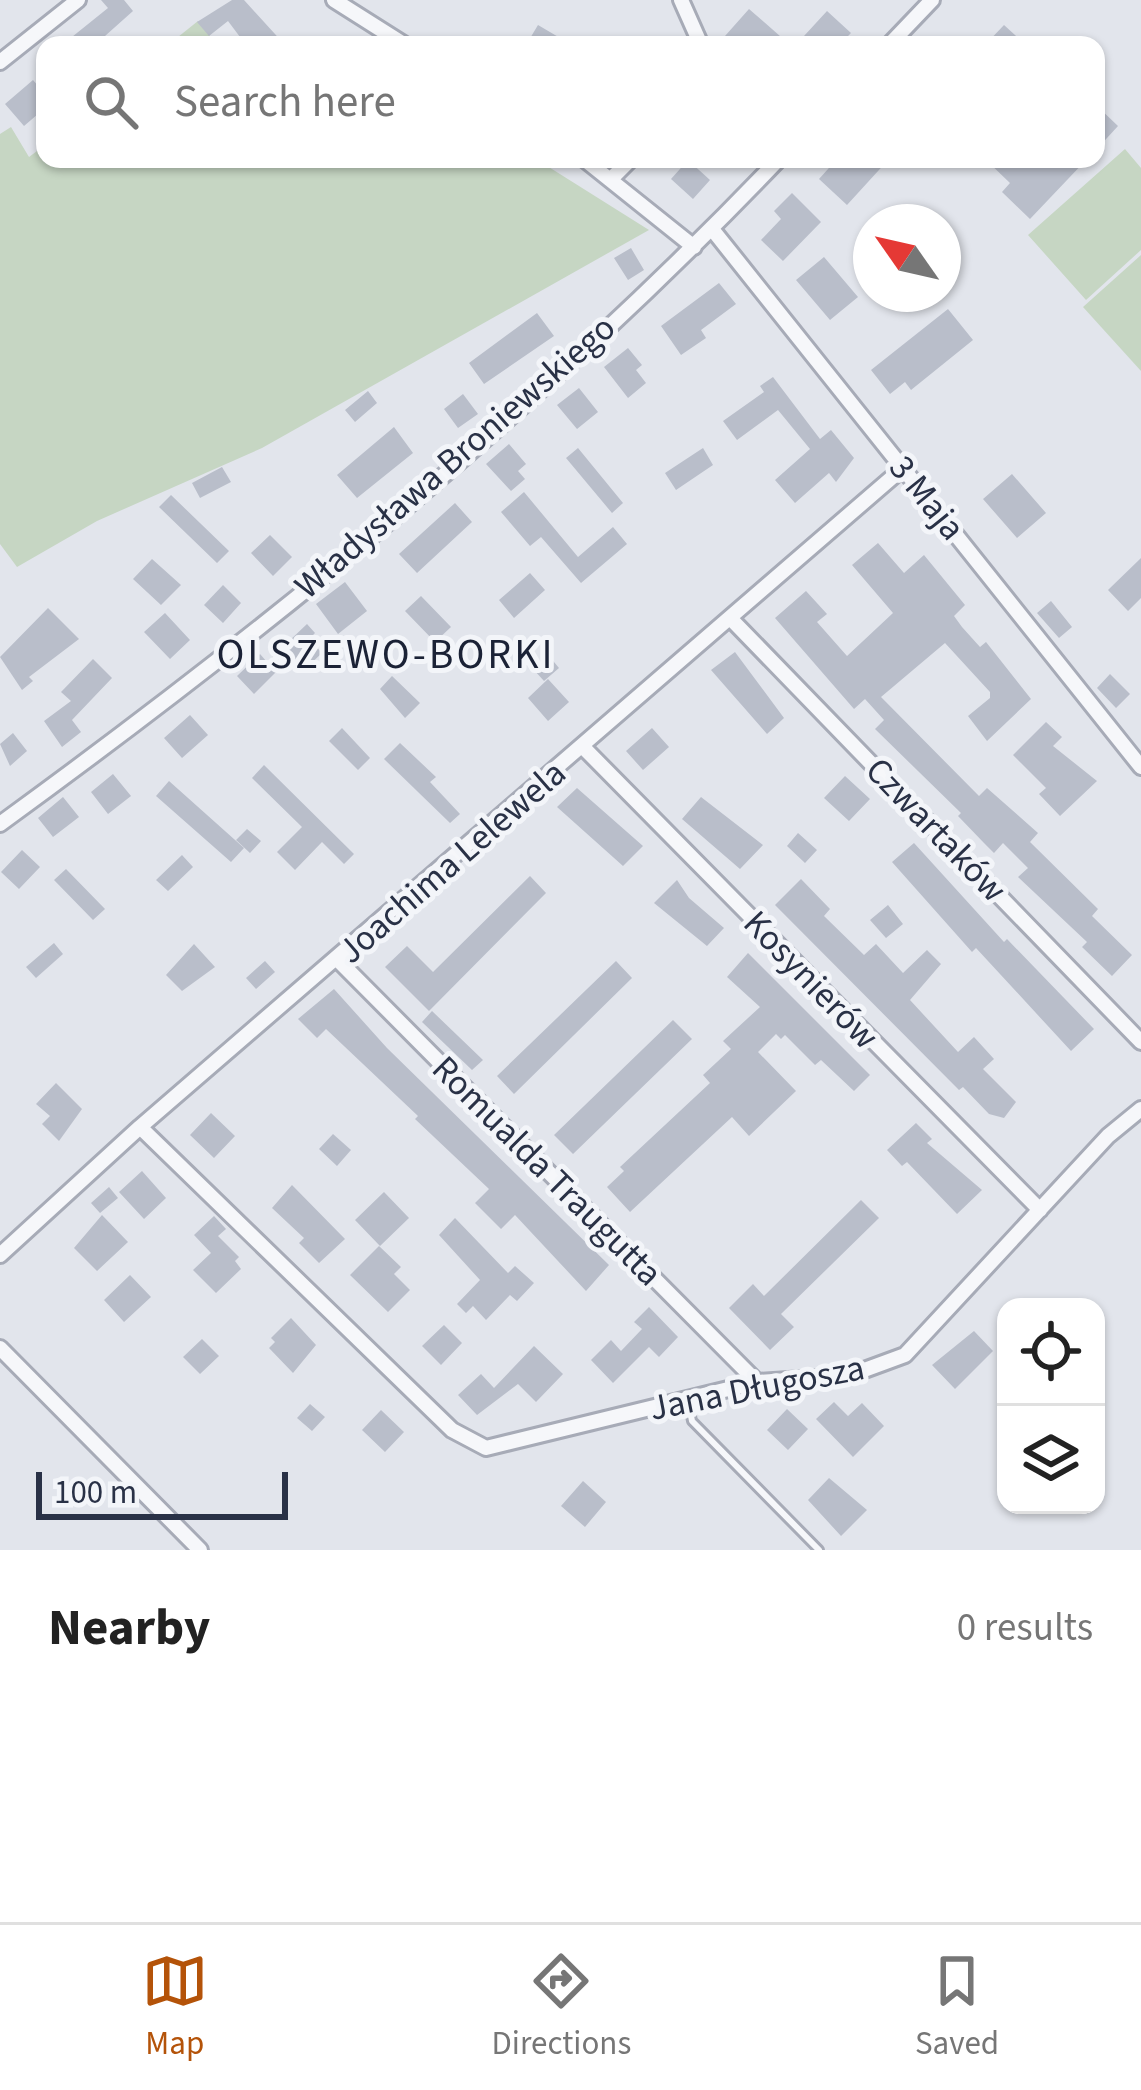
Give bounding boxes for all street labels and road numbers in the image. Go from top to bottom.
street label: Władysława Broniewskiego [283,303,627,611]
street label: 3 Maja [877,444,977,552]
street label: Czwartaków [854,746,1018,914]
street label: Joachima Lelewela [327,748,577,976]
street label: Kosynierów [732,899,890,1061]
street label: Romualda Traugutta [420,1044,674,1298]
street label: Jana Długosza [645,1342,869,1434]

